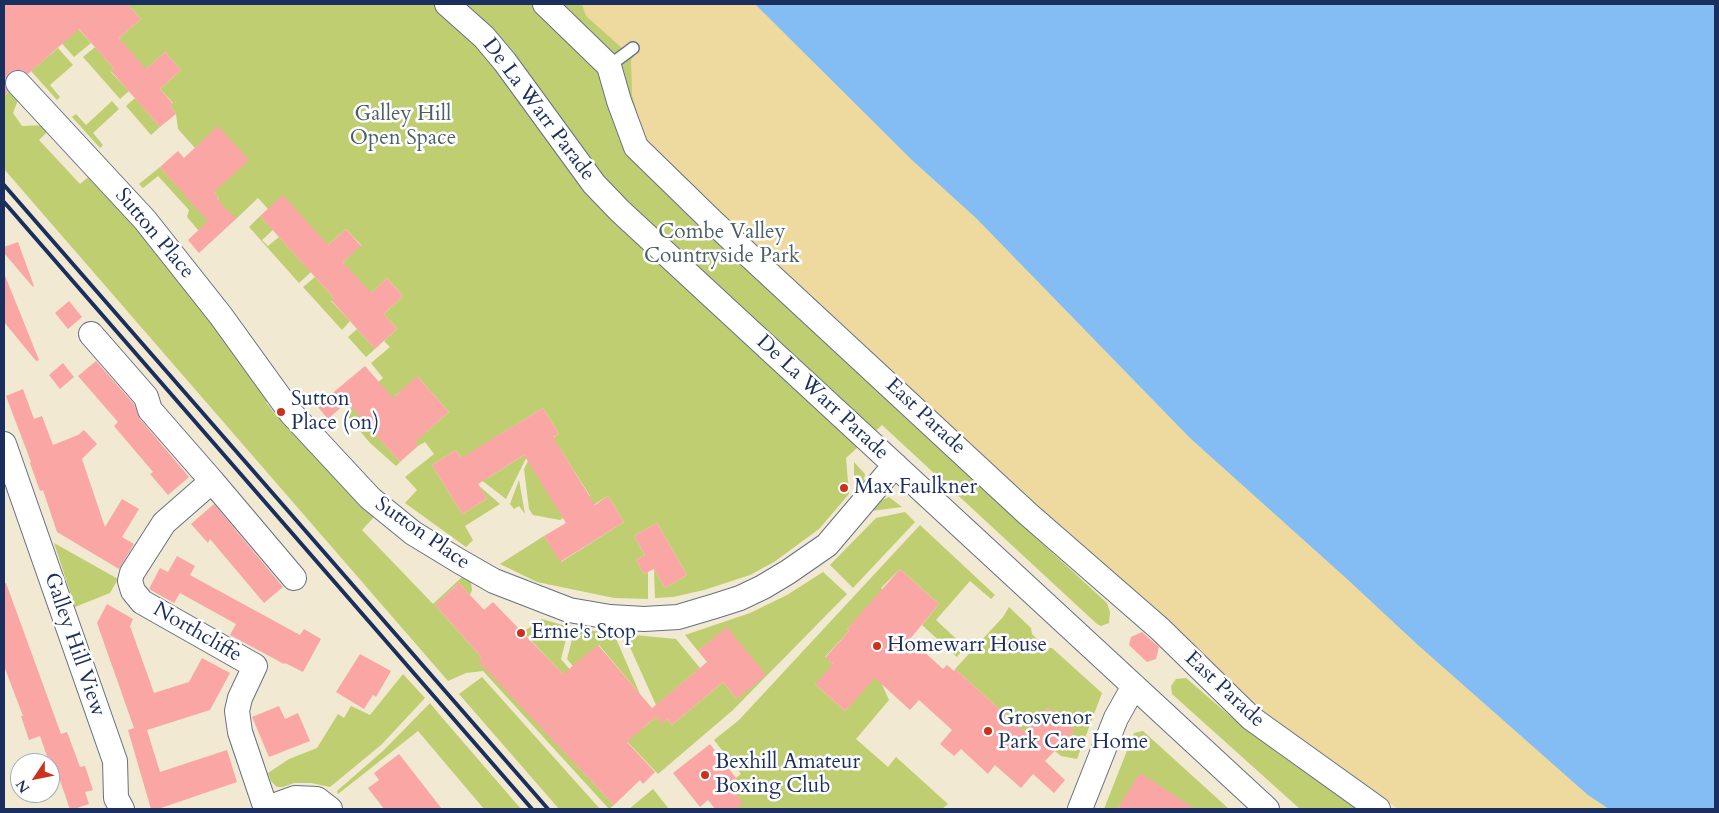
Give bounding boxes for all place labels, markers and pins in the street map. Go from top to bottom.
place label: Sutton Place (on) [291,387,379,437]
marker: Sutton Place (on) [275,406,287,418]
place label: Max Faulkner [854,475,977,501]
marker: Max Faulkner [838,482,850,494]
place label: Ernie's Stop [531,620,636,646]
marker: Ernie's Stop [515,627,527,639]
place label: Homewarr House [887,633,1047,659]
marker: Homewarr House [871,640,883,652]
place label: Grosvenor Park Care Home [998,706,1148,756]
marker: Grosvenor Park Care Home [982,725,994,737]
place label: Bexhill Amateur Boxing Club [715,750,860,800]
marker: Bexhill Amateur Boxing Club [699,769,711,781]

